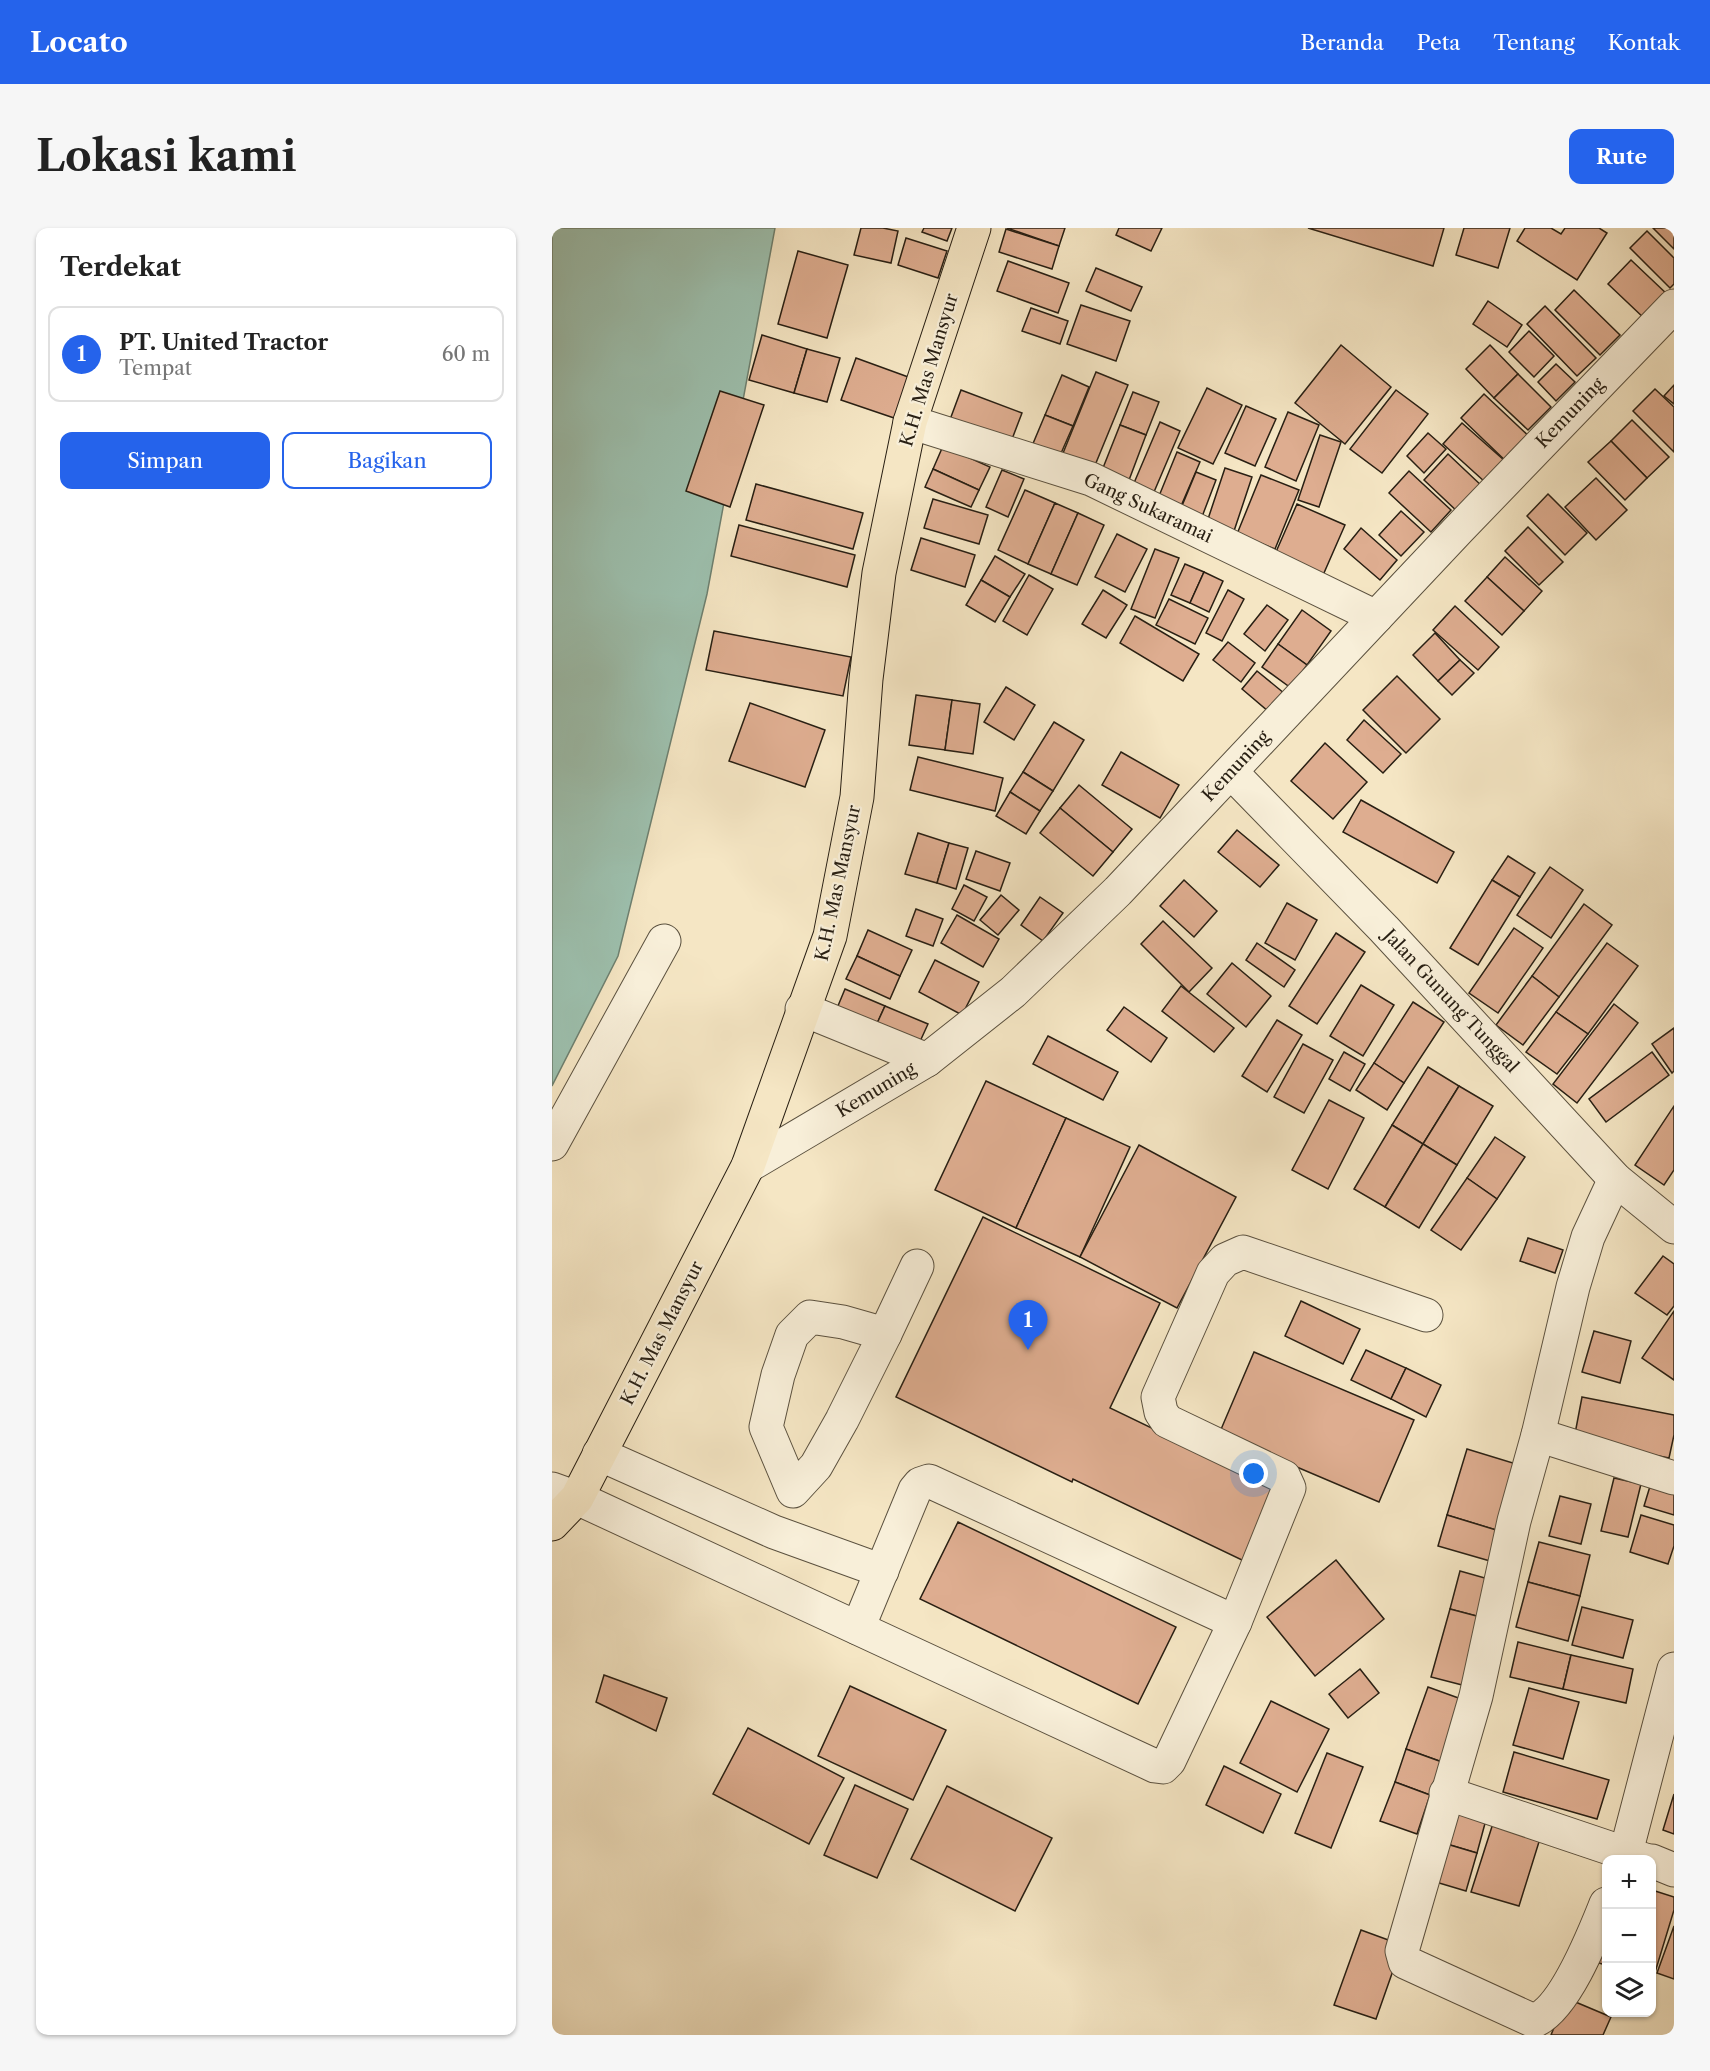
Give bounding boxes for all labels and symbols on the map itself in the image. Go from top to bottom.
street label: K.H. Mas Mansyur [895,290,963,449]
street label: Kemuning [1531,373,1609,453]
street label: Gang Sukaramai [1080,469,1216,548]
street label: Kemuning [1198,726,1275,806]
street label: K.H. Mas Mansyur [811,803,865,963]
street label: Jalan Gunung Tunggal [1377,922,1523,1077]
street label: Kemuning [832,1057,920,1122]
street label: K.H. Mas Mansyur [616,1257,708,1409]
pin: 1 [1008,1300,1048,1350]
your location [1239,1459,1268,1488]

